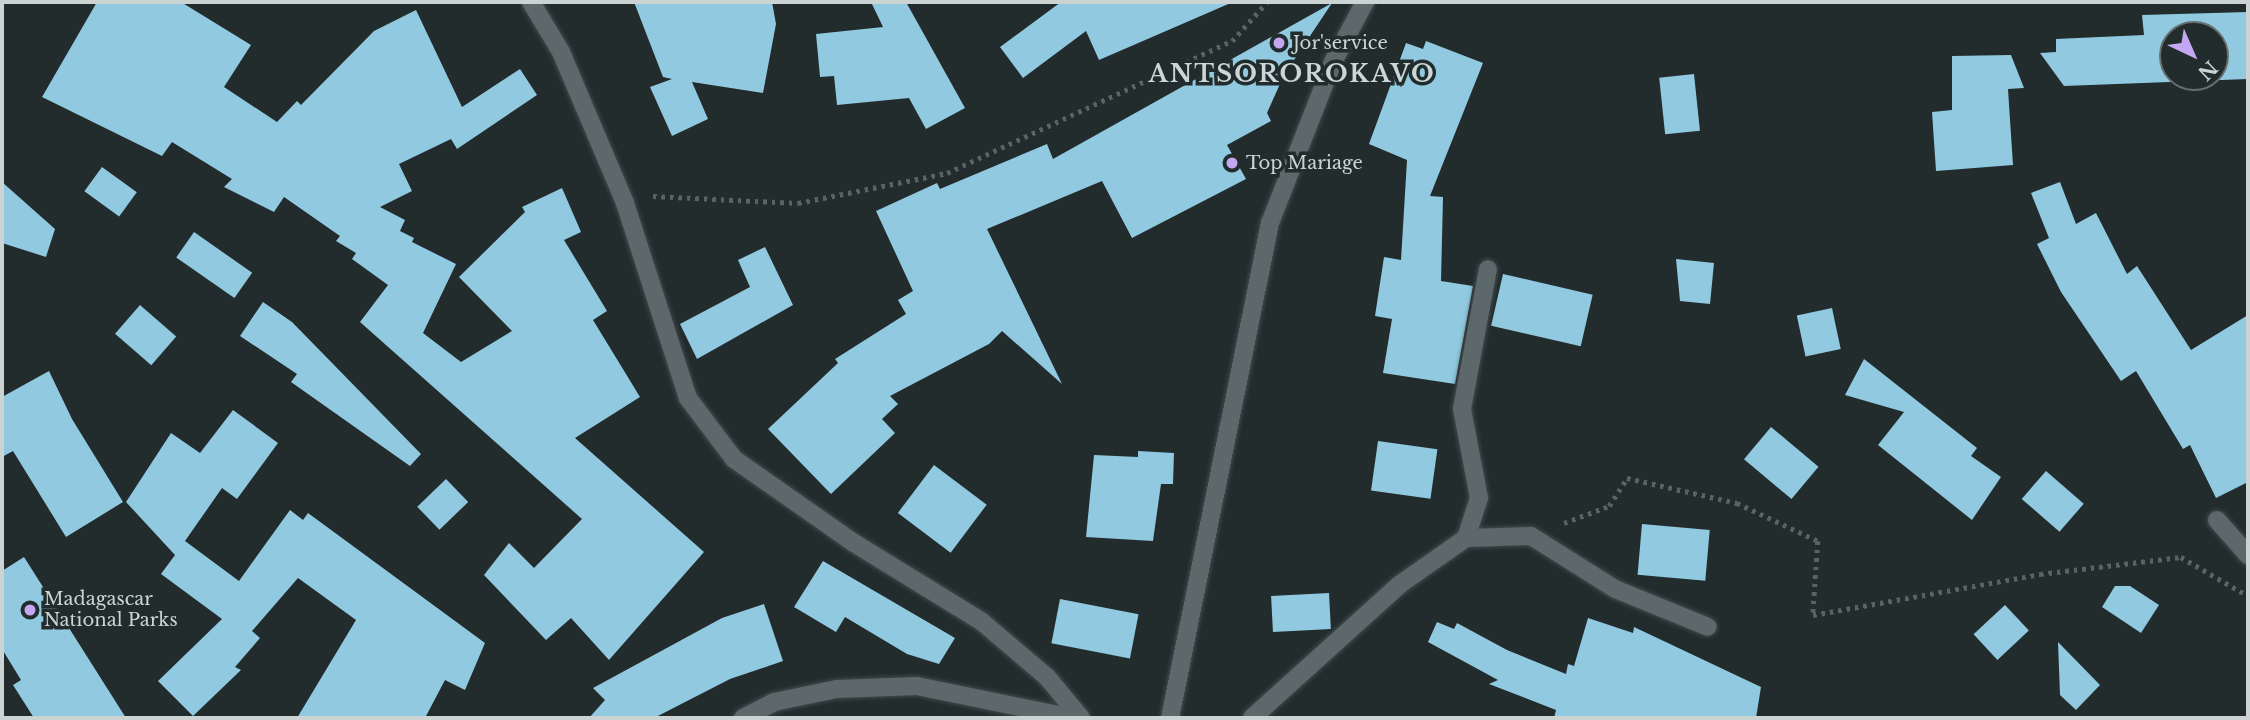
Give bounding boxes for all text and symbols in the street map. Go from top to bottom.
north arrow [2159,21,2229,91]
place label: Jor'service [1293,32,1388,54]
marker: Jor'service [1271,35,1287,51]
text: N [2193,56,2222,85]
district label: ANTSOROROKAVO [1150,60,1434,88]
place label: Top Mariage [1246,152,1363,174]
marker: Top Mariage [1224,155,1240,171]
place label: Madagascar National Parks [44,589,178,632]
marker: Madagascar National Parks [22,602,38,618]

